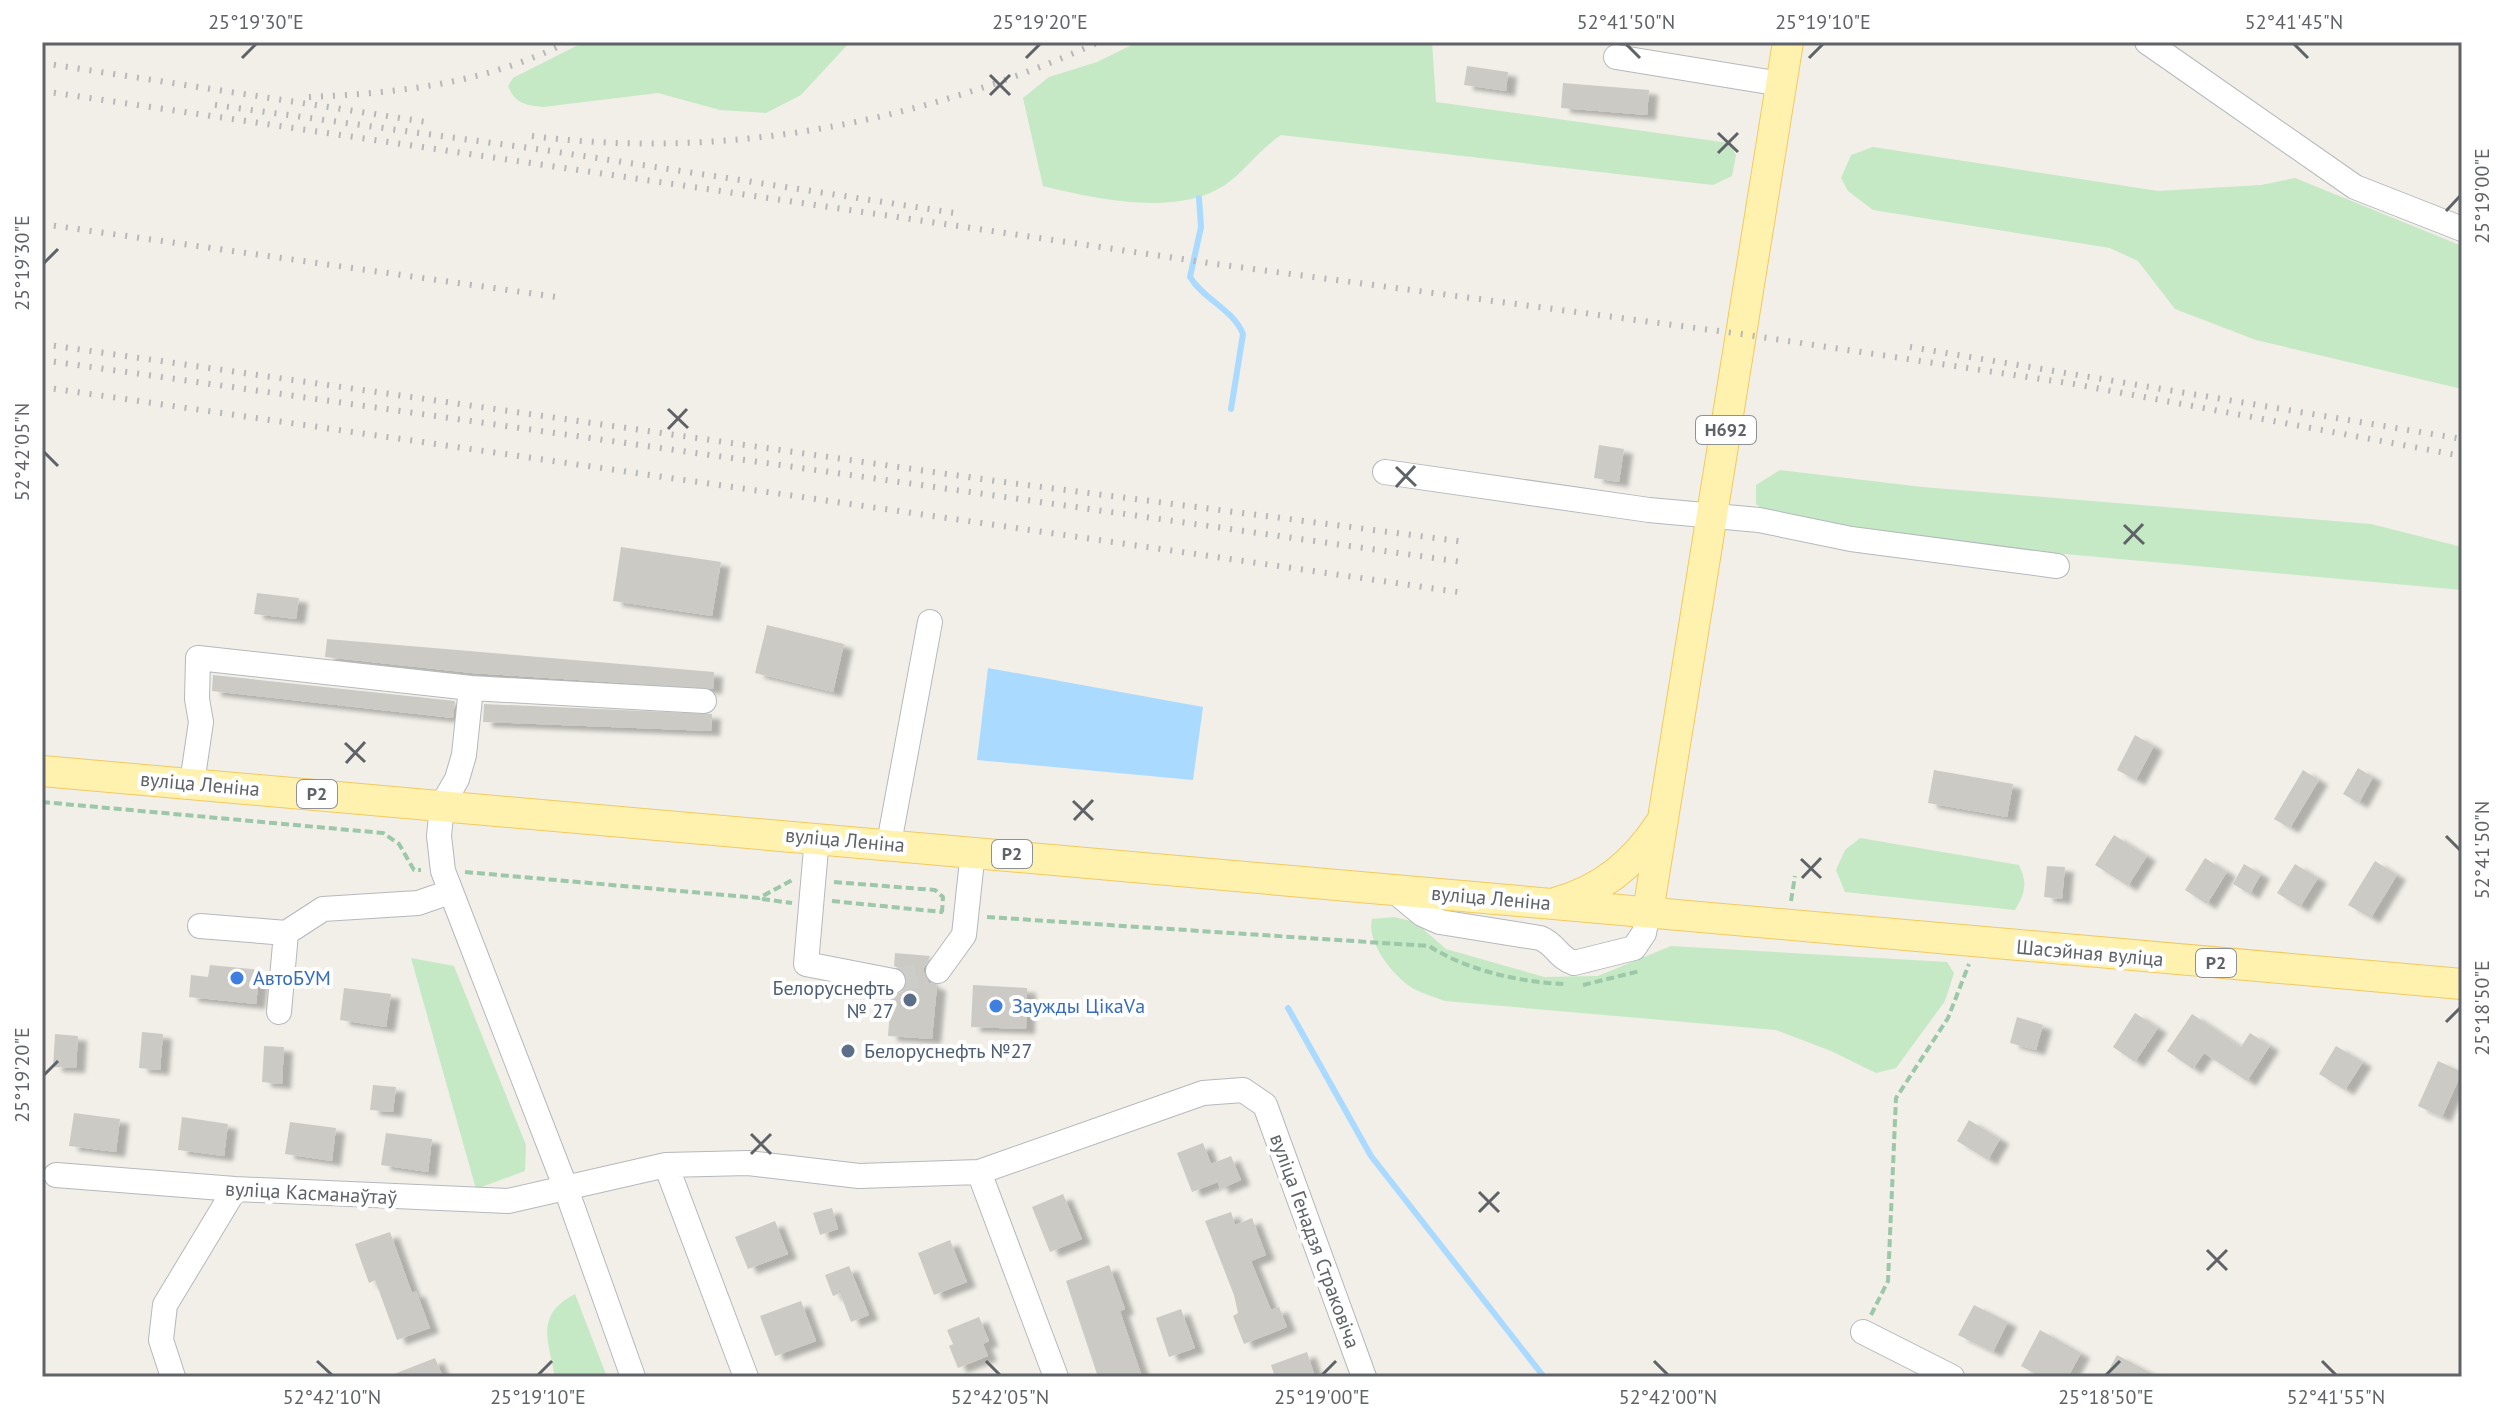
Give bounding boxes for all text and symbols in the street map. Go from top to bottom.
text: 25°19'30"E [208,9,304,35]
text: 25°19'20"E [992,9,1088,35]
text: 52°41'50"N [1577,9,1675,35]
text: 25°19'10"E [1775,9,1871,35]
text: 52°41'45"N [2245,9,2343,35]
text: 25°19'00"E [2469,148,2495,244]
text: 25°19'30"E [9,215,35,311]
text: 52°42'05"N [9,403,35,501]
road number: Н692 [1696,416,1756,444]
street label: вуліца Леніна [139,766,261,802]
road number: Р2 [297,780,337,808]
text: 52°41'50"N [2469,801,2495,899]
street label: вуліца Леніна [784,822,906,858]
road number: Р2 [992,840,1032,868]
street label: вуліца Леніна [1430,880,1552,916]
street label: Шасэйная вуліца [2015,934,2165,972]
road number: Р2 [2196,949,2236,977]
text: 25°18'50"E [2469,960,2495,1056]
place label: АвтоБУМ [253,965,331,991]
marker: АвтоБУМ [228,969,246,987]
place label: Белоруснефть № 27 [772,975,894,1024]
marker: Белоруснефть № 27 [901,991,919,1009]
place label: Заужды ЦікаVа [1012,993,1145,1019]
marker: Заужды ЦікаVа [987,997,1005,1015]
text: 25°19'20"E [9,1027,35,1123]
place label: Белоруснефть №27 [864,1038,1032,1064]
marker: Белоруснефть №27 [839,1042,857,1060]
street label: вуліца Генадзя Страковіча [1264,1130,1366,1352]
street label: вуліца Касманаўтаў [224,1176,398,1211]
text: 52°42'10"N [283,1384,381,1410]
text: 25°19'10"E [490,1384,586,1410]
text: 52°42'05"N [951,1384,1049,1410]
text: 25°19'00"E [1274,1384,1370,1410]
text: 52°42'00"N [1619,1384,1717,1410]
text: 25°18'50"E [2058,1384,2154,1410]
text: 52°41'55"N [2287,1384,2385,1410]

